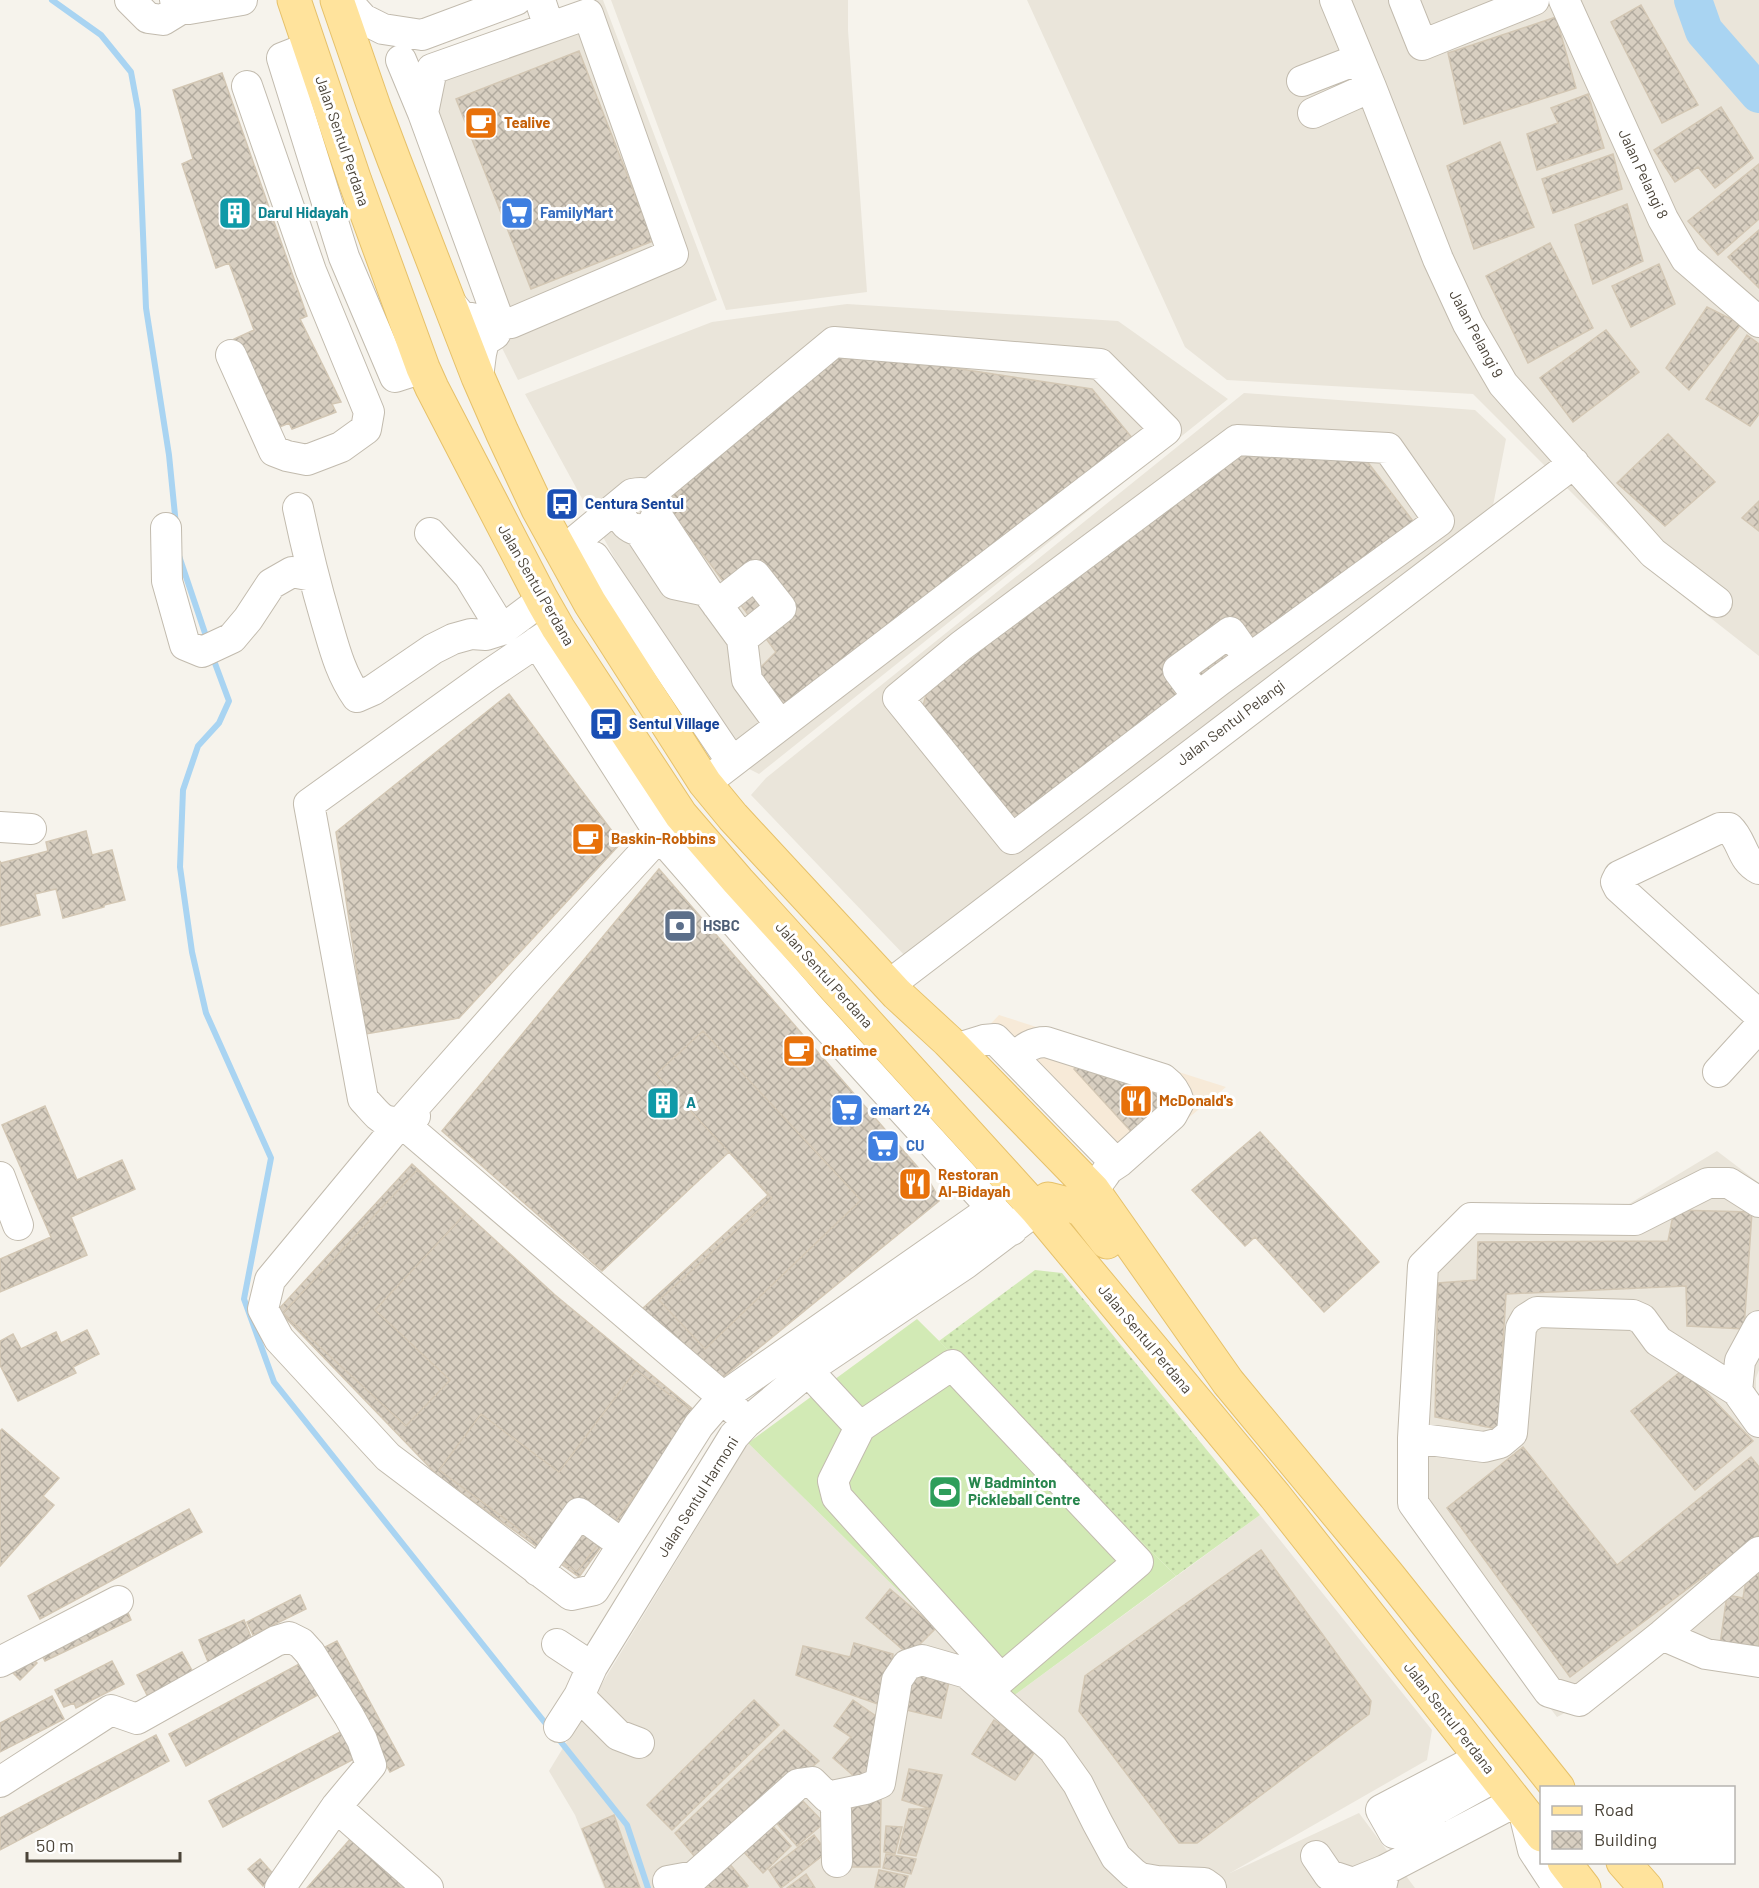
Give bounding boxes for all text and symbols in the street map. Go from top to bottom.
street label: Jalan Sentul Perdana [312,73,374,208]
cafe icon: Tealive [463,105,499,141]
place label: Tealive [504,113,551,131]
street label: Jalan Pelangi 8 [1615,126,1673,221]
building icon: Darul Hidayah [217,195,253,231]
supermarket icon: FamilyMart [499,195,535,231]
place label: Darul Hidayah [258,203,348,221]
place label: FamilyMart [540,203,614,221]
street label: Jalan Pelangi 9 [1446,286,1508,381]
bus stop icon: Centura Sentul [544,486,580,522]
place label: Centura Sentul [585,494,684,512]
street label: Jalan Sentul Perdana [495,521,579,648]
street label: Jalan Sentul Pelangi [1173,676,1288,769]
bus stop icon: Sentul Village [588,706,624,742]
place label: Sentul Village [629,714,720,732]
cafe icon: Baskin-Robbins [570,821,606,857]
place label: Baskin-Robbins [611,829,716,847]
bank icon: HSBC [662,908,698,944]
place label: HSBC [703,916,740,934]
street label: Jalan Sentul Perdana [772,917,877,1031]
cafe icon: Chatime [781,1033,817,1069]
place label: Chatime [822,1041,877,1059]
restaurant icon: McDonald's [1118,1083,1154,1119]
building icon: A [645,1085,681,1121]
place label: McDonald's [1159,1091,1234,1109]
supermarket icon: emart 24 [829,1092,865,1128]
place label: A [686,1093,696,1111]
place label: emart 24 [870,1100,931,1118]
supermarket icon: CU [865,1128,901,1164]
place label: CU [906,1136,925,1154]
place label: Restoran Al-Bidayah [938,1165,1010,1200]
restaurant icon: Restoran Al-Bidayah [897,1166,933,1202]
street label: Jalan Sentul Perdana [1095,1280,1197,1397]
street label: Jalan Sentul Harmoni [653,1433,742,1560]
place label: W Badminton Pickleball Centre [968,1473,1080,1508]
sports icon: W Badminton Pickleball Centre [927,1474,963,1510]
street label: Jalan Sentul Perdana [1401,1658,1499,1777]
legend [1540,1786,1735,1864]
text: Road [1594,1798,1634,1820]
scale bar [27,1825,180,1863]
text: Building [1594,1828,1657,1850]
text: 50 m [36,1834,74,1856]

